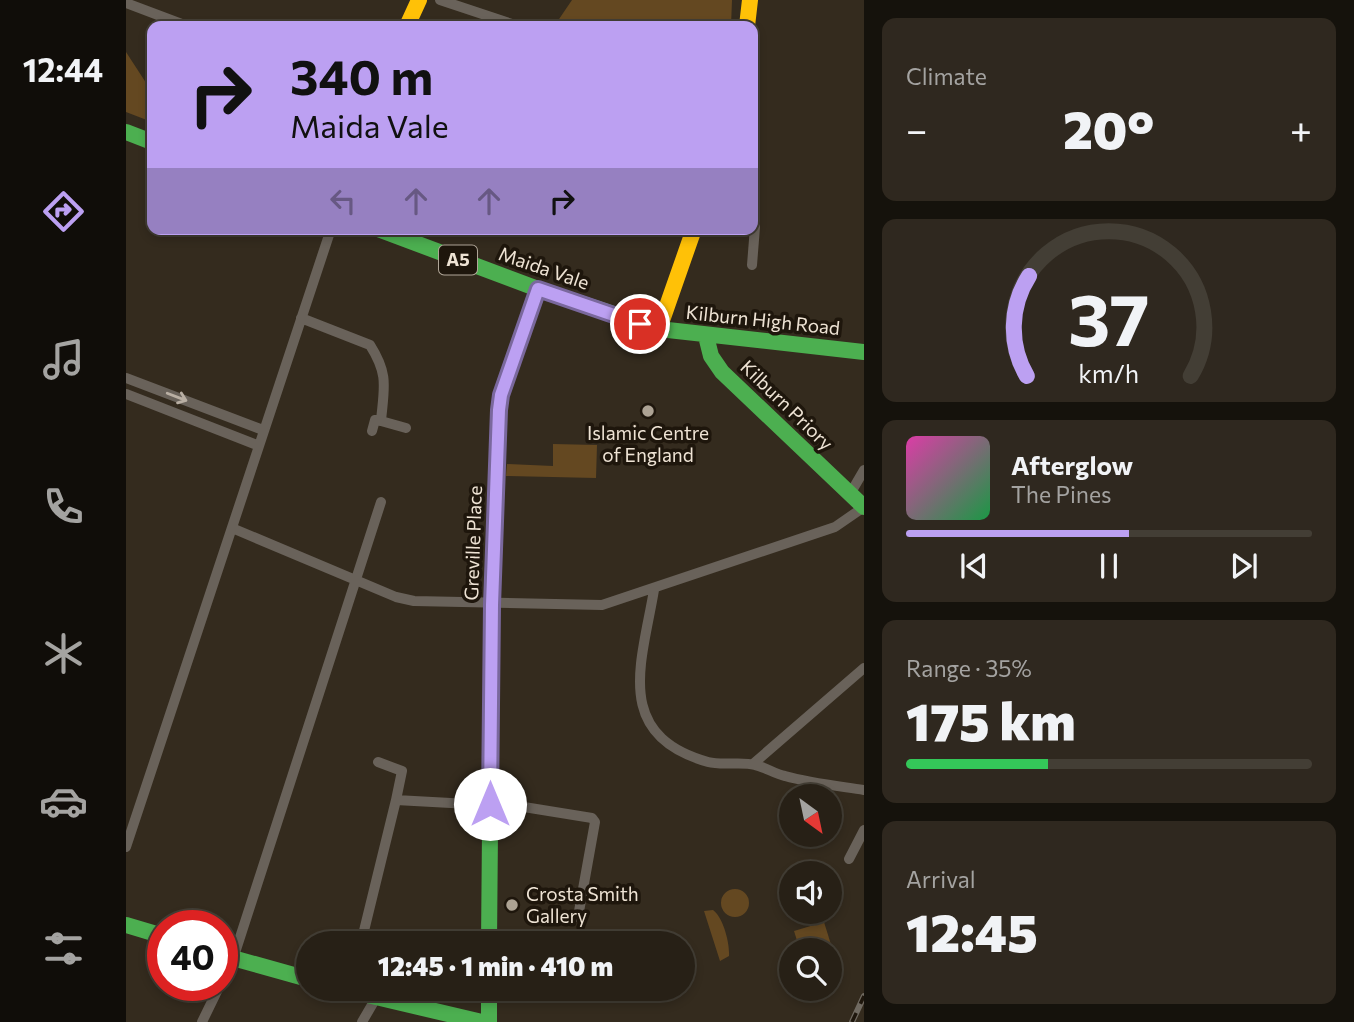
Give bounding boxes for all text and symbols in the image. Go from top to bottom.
text: 340 m [290,45,433,105]
text: 12:44 [23,49,103,89]
icon: right [175,49,266,140]
text: Climate [906,62,987,90]
text: 20° [1063,96,1154,160]
text: Maida Vale [290,105,449,145]
text: − [906,105,928,152]
text: + [1290,105,1312,152]
icon: left [324,182,362,220]
icon: ahead [397,182,435,220]
icon: ahead [470,182,508,220]
icon: right [543,182,581,220]
icon: directions [39,187,88,236]
street label: Maida Vale [496,241,592,294]
road number: A5 [439,246,477,274]
text: 37 [1068,273,1150,362]
pin [610,294,670,354]
street label: Kilburn High Road [685,300,841,339]
icon: arrive [621,305,659,343]
icon: music [39,335,88,384]
street label: Kilburn Priory [736,355,838,455]
text: km/h [1079,358,1139,388]
one-way arrow [166,392,188,404]
marker: Islamic Centre of England [640,403,656,419]
place label: Islamic Centre of England [587,421,709,466]
text: Afterglow [1011,449,1133,480]
text: The Pines [1011,480,1112,508]
icon: phone [39,482,88,531]
street label: Greville Place [459,485,486,601]
icon: previous [955,547,993,585]
icon: pause [1090,547,1128,585]
icon: next [1225,547,1263,585]
icon: climate [39,629,88,678]
text: Range · 35% [906,654,1032,682]
text: 175 km [906,688,1076,752]
position arrow [453,767,527,841]
icon: car [39,777,88,826]
north arrow [779,784,842,847]
map controls [779,784,842,1001]
button: sound [779,861,842,924]
text: Arrival [906,865,976,893]
place label: Crosta Smith Gallery [526,882,639,927]
marker: Crosta Smith Gallery [504,897,520,913]
text: 12:45 [906,899,1038,963]
speed limit sign: 40 [147,910,238,1001]
icon: filters [39,924,88,973]
button: search [779,938,842,1001]
text: 12:45 · 1 min · 410 m [378,950,613,981]

